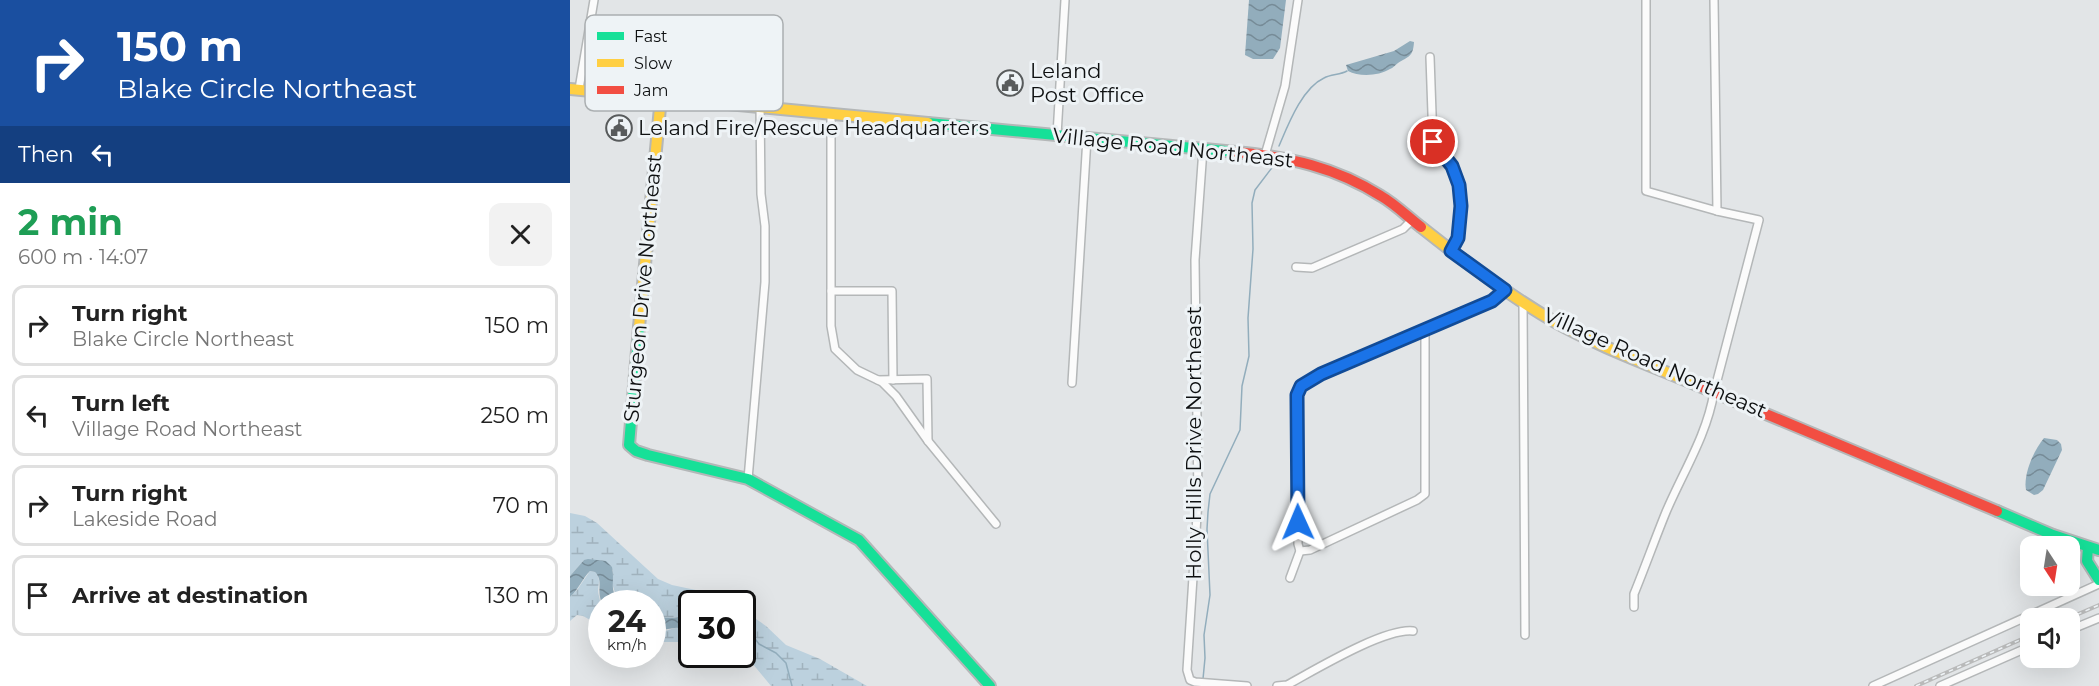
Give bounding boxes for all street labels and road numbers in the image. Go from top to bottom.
street label: Village Road Northeast [1051,122,1295,173]
street label: Sturgeon Drive Northeast [618,153,667,423]
street label: Village Road Northeast [1540,302,1771,423]
street label: Holly Hills Drive Northeast [1181,306,1206,580]

